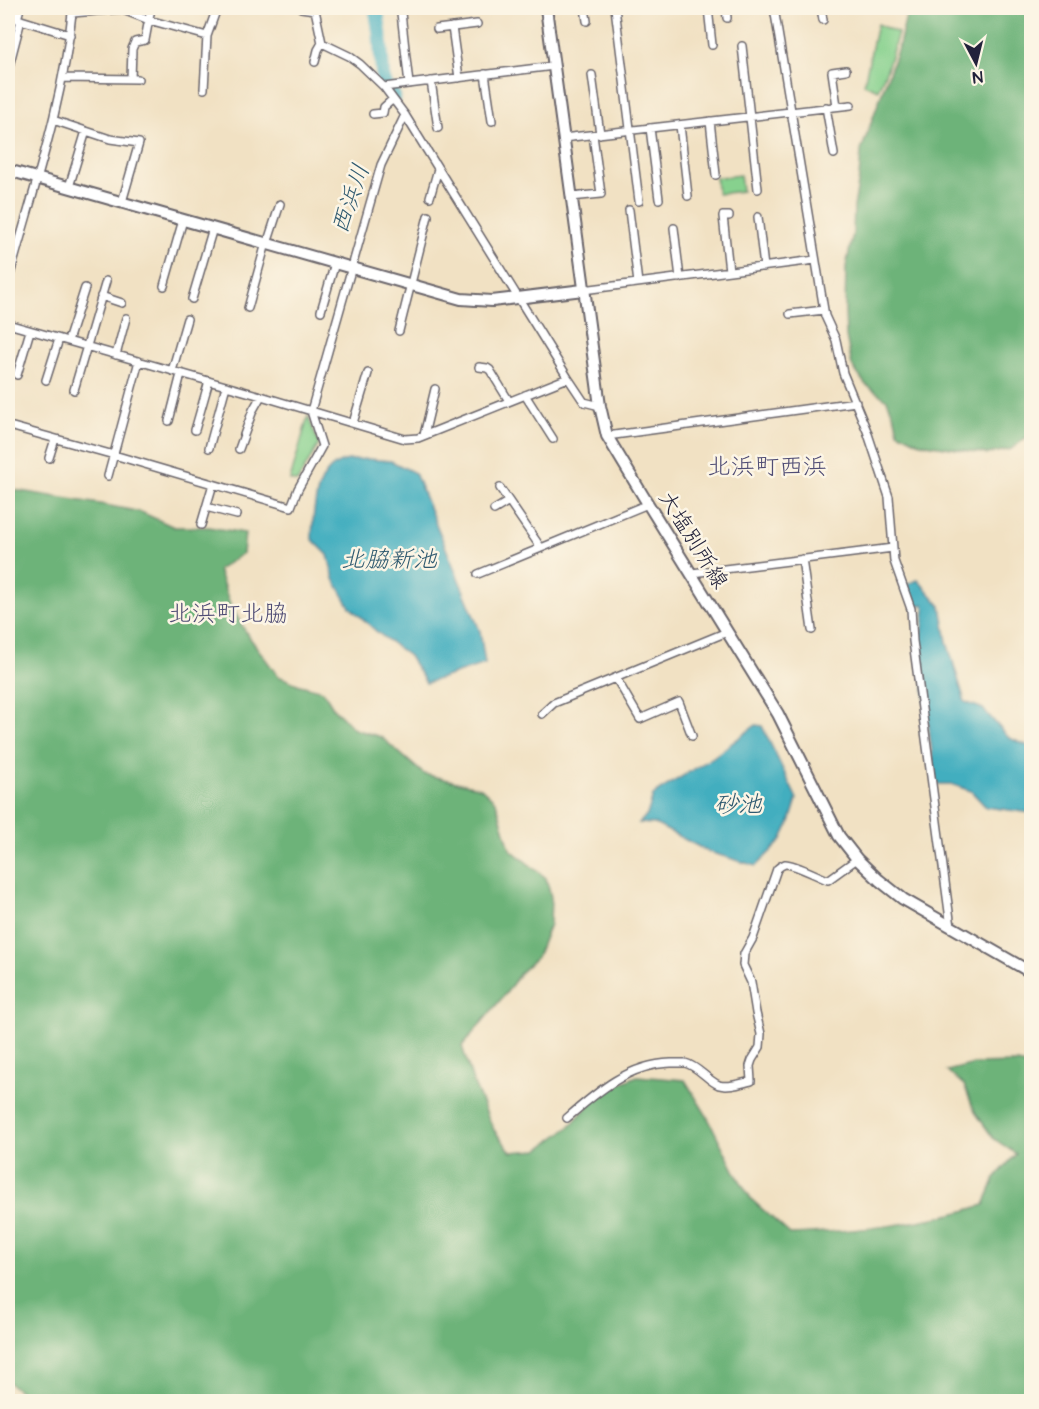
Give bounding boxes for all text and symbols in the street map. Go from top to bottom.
north arrow [946,33,1006,93]
text: N [971,65,984,88]
water label: 西浜川 [323,159,379,239]
district label: 北浜町西浜 [707,450,827,484]
street label: 大塩別所線 [651,485,735,595]
water label: 北脇新池 [341,543,438,577]
district label: 北浜町北脇 [168,597,288,631]
water label: 砂池 [714,788,763,822]

